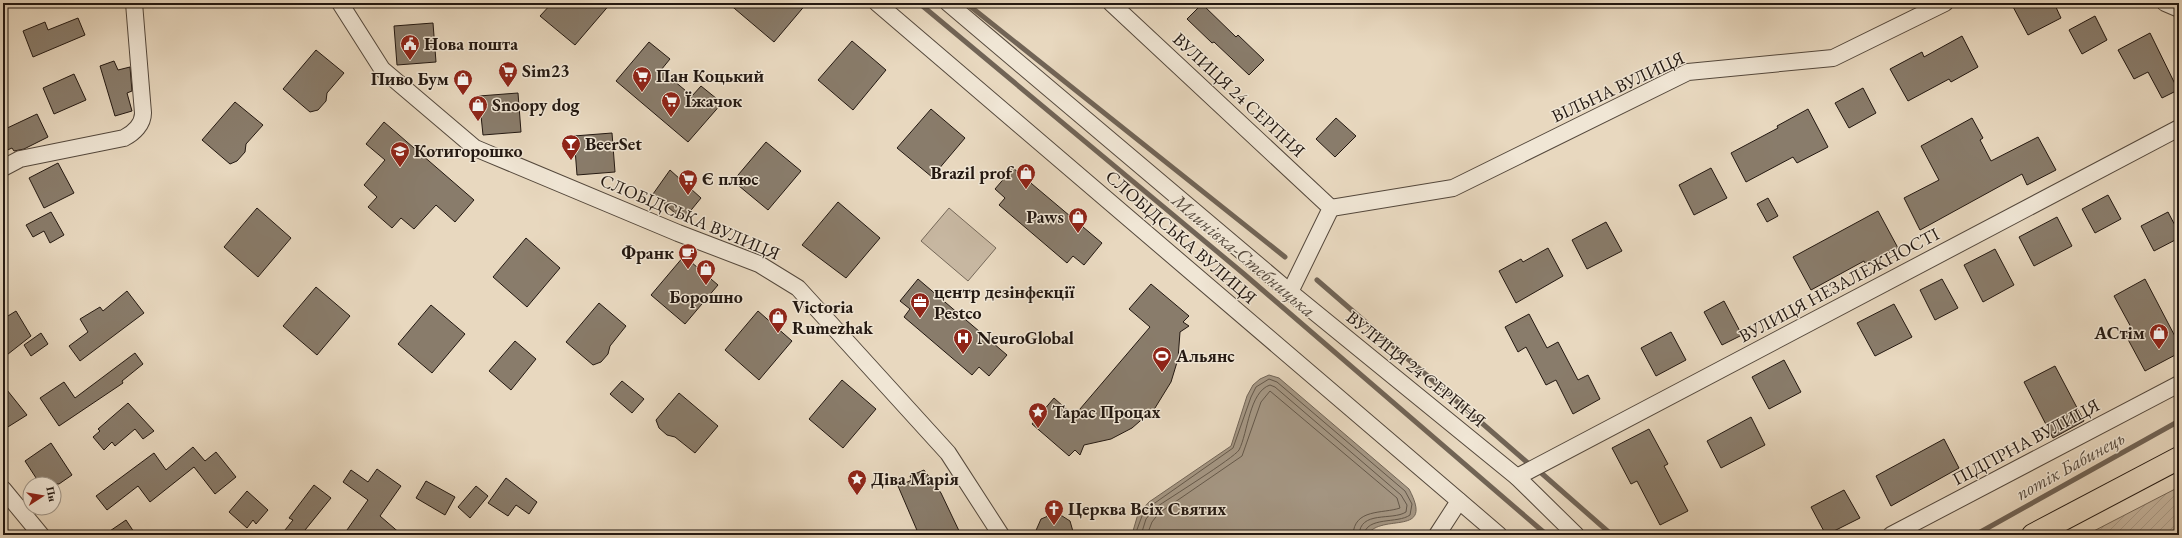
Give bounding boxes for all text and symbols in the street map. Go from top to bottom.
street label: ВУЛИЦЯ 24 СЕРПНЯ [1168,27,1310,162]
place label: Нова пошта [424,32,518,55]
public building icon: Нова пошта [399,33,421,61]
street label: ВІЛЬНА ВУЛИЦЯ [1548,46,1688,127]
place label: Sim23 [522,59,570,82]
supermarket icon: Sim23 [497,60,519,88]
place label: Пан Коцький [656,64,764,87]
supermarket icon: Пан Коцький [631,65,653,93]
place label: Пиво Бум [371,67,449,90]
shop icon: Пиво Бум [452,68,474,96]
place label: Їжачок [685,89,742,112]
supermarket icon: Їжачок [660,90,682,118]
place label: Snoopy dog [492,93,580,116]
shop icon: Snoopy dog [467,94,489,122]
place label: BeerSet [585,132,642,155]
bar icon: BeerSet [560,133,582,161]
place label: Котигорошко [414,139,523,162]
school or university icon: Котигорошко [389,140,411,168]
place label: Brazil prof [931,161,1015,184]
shop icon: Brazil prof [1015,162,1037,190]
street label: СЛОБІДСЬКА ВУЛИЦЯ [1101,165,1262,309]
place label: Є плюс [702,167,759,190]
street label: СЛОБІДСЬКА ВУЛИЦЯ [597,168,784,265]
supermarket icon: Є плюс [677,168,699,196]
water label: Млинівка-Стебницька [1166,187,1321,323]
place label: Paws [1026,205,1064,228]
shop icon: Paws [1067,206,1089,234]
street label: ВУЛИЦЯ НЕЗАЛЕЖНОСТІ [1735,222,1943,347]
place label: Франк [622,241,674,264]
cafe icon: Франк [677,242,699,270]
shop icon: Борошно [695,258,717,286]
place label: центр дезінфекції Pestco [934,280,1075,324]
place label: Борошно [669,285,743,308]
office icon: центр дезінфекції Pestco [909,291,931,319]
place label: Victoria Rumezhak [792,295,874,339]
street label: ВУЛИЦЯ 24 СЕРПНЯ [1342,305,1491,432]
shop icon: Victoria Rumezhak [767,306,789,334]
place label: АСтім [2093,321,2145,344]
shop icon: АСтім [2148,322,2170,350]
place label: NeuroGlobal [977,326,1074,349]
hospital icon: NeuroGlobal [952,327,974,355]
place label: Альянс [1175,344,1235,367]
sports icon: Альянс [1151,345,1173,373]
street label: ПІДГІРНА ВУЛИЦЯ [1948,393,2103,490]
place label: Тарас Процах [1052,400,1161,423]
place icon: Тарас Процах [1027,401,1049,429]
water label: потік Бабинець [2011,425,2129,506]
place label: Діва Марія [871,467,959,490]
place icon: Діва Марія [846,468,868,496]
north arrow [22,476,62,516]
text: Пн [43,485,60,503]
place label: Церква Всіх Святих [1068,497,1226,520]
church icon: Церква Всіх Святих [1043,498,1065,526]

